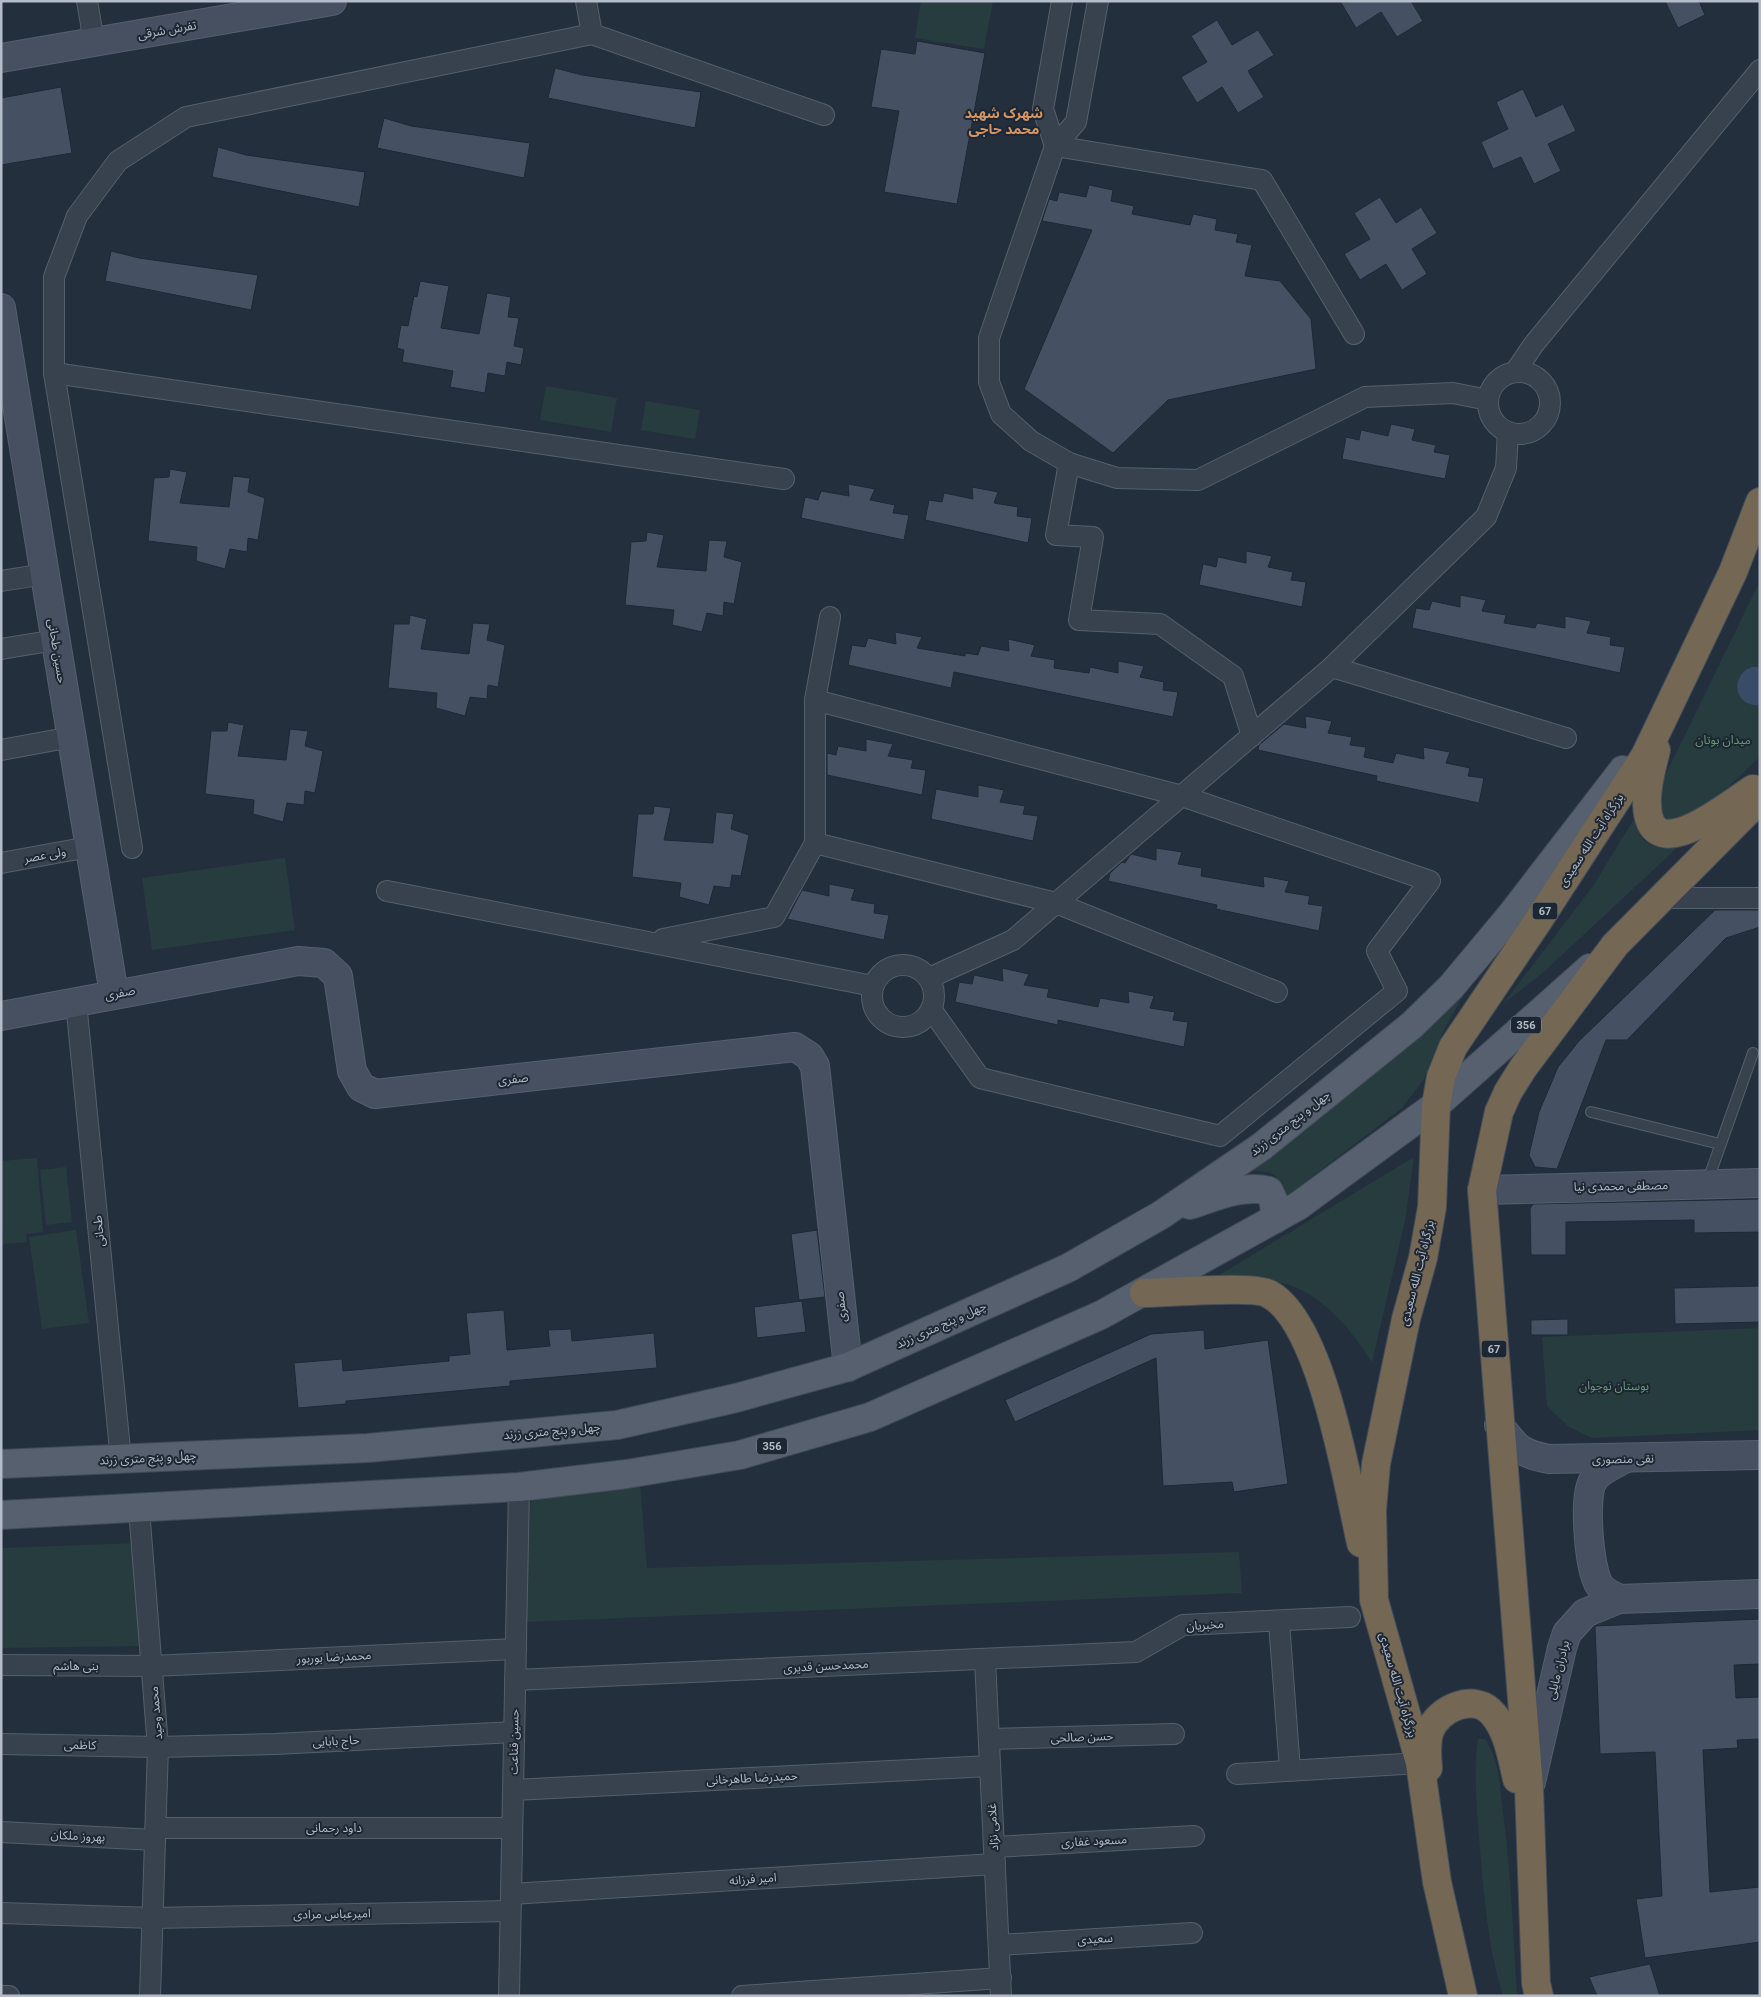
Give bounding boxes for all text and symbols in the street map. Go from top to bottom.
street label: تفرش شرقی [137,18,198,42]
district label: شهرک شهید محمد حاجی [965,105,1043,137]
street label: حسین طحانی [45,618,69,684]
park label: میدان بوتان [1695,733,1751,747]
street label: بزرگراه آیت الله سعیدی [1556,791,1626,889]
street label: ولی عصر [22,844,67,866]
road number: 67 [1532,902,1558,919]
street label: صفری [104,983,137,1003]
road number: 356 [1511,1016,1541,1034]
street label: صفری [497,1070,529,1088]
street label: چهل و پنج متری زرند [1247,1088,1334,1160]
street label: مصطفی محمدی نیا [1574,1178,1668,1194]
street label: طحانی [90,1215,108,1247]
street label: بزرگراه آیت الله سعیدی [1397,1219,1437,1327]
street label: صفری [832,1291,850,1323]
street label: چهل و پنج متری زرند [894,1299,989,1353]
road number: 67 [1482,1340,1506,1358]
park label: بوستان نوجوان [1579,1379,1649,1393]
street label: چهل و پنج متری زرند [503,1420,601,1444]
road number: 356 [757,1438,787,1454]
street label: چهل و پنج متری زرند [99,1448,197,1470]
street label: نقی منصوری [1592,1451,1654,1467]
street label: مخبریان [1186,1617,1224,1633]
street label: بزرگراه آیت الله سعیدی [1376,1631,1420,1739]
street label: برادران مایلی [1544,1639,1572,1701]
street label: محمدرضا بوربور [295,1648,372,1666]
street label: محمدحسن قدیری [783,1657,869,1675]
street label: بنی هاشم [53,1659,99,1675]
street label: محمد وحید [147,1686,165,1740]
street label: حسین قناعت [506,1709,522,1775]
street label: حسن صالحی [1050,1729,1114,1745]
street label: حاج بابایی [312,1733,360,1751]
street label: کاظمی [64,1738,97,1752]
street label: حمیدرضا طاهرخانی [706,1769,798,1787]
street label: غلامی نژاد [985,1803,1001,1851]
street label: داود رحمانی [306,1821,362,1835]
street label: بهروز ملکان [50,1828,106,1844]
street label: مسعود غفاری [1061,1832,1127,1850]
street label: امیر فرزانه [729,1870,777,1888]
street label: امیرعباس مرادی [293,1906,371,1922]
street label: سعيدی [1077,1931,1113,1947]

